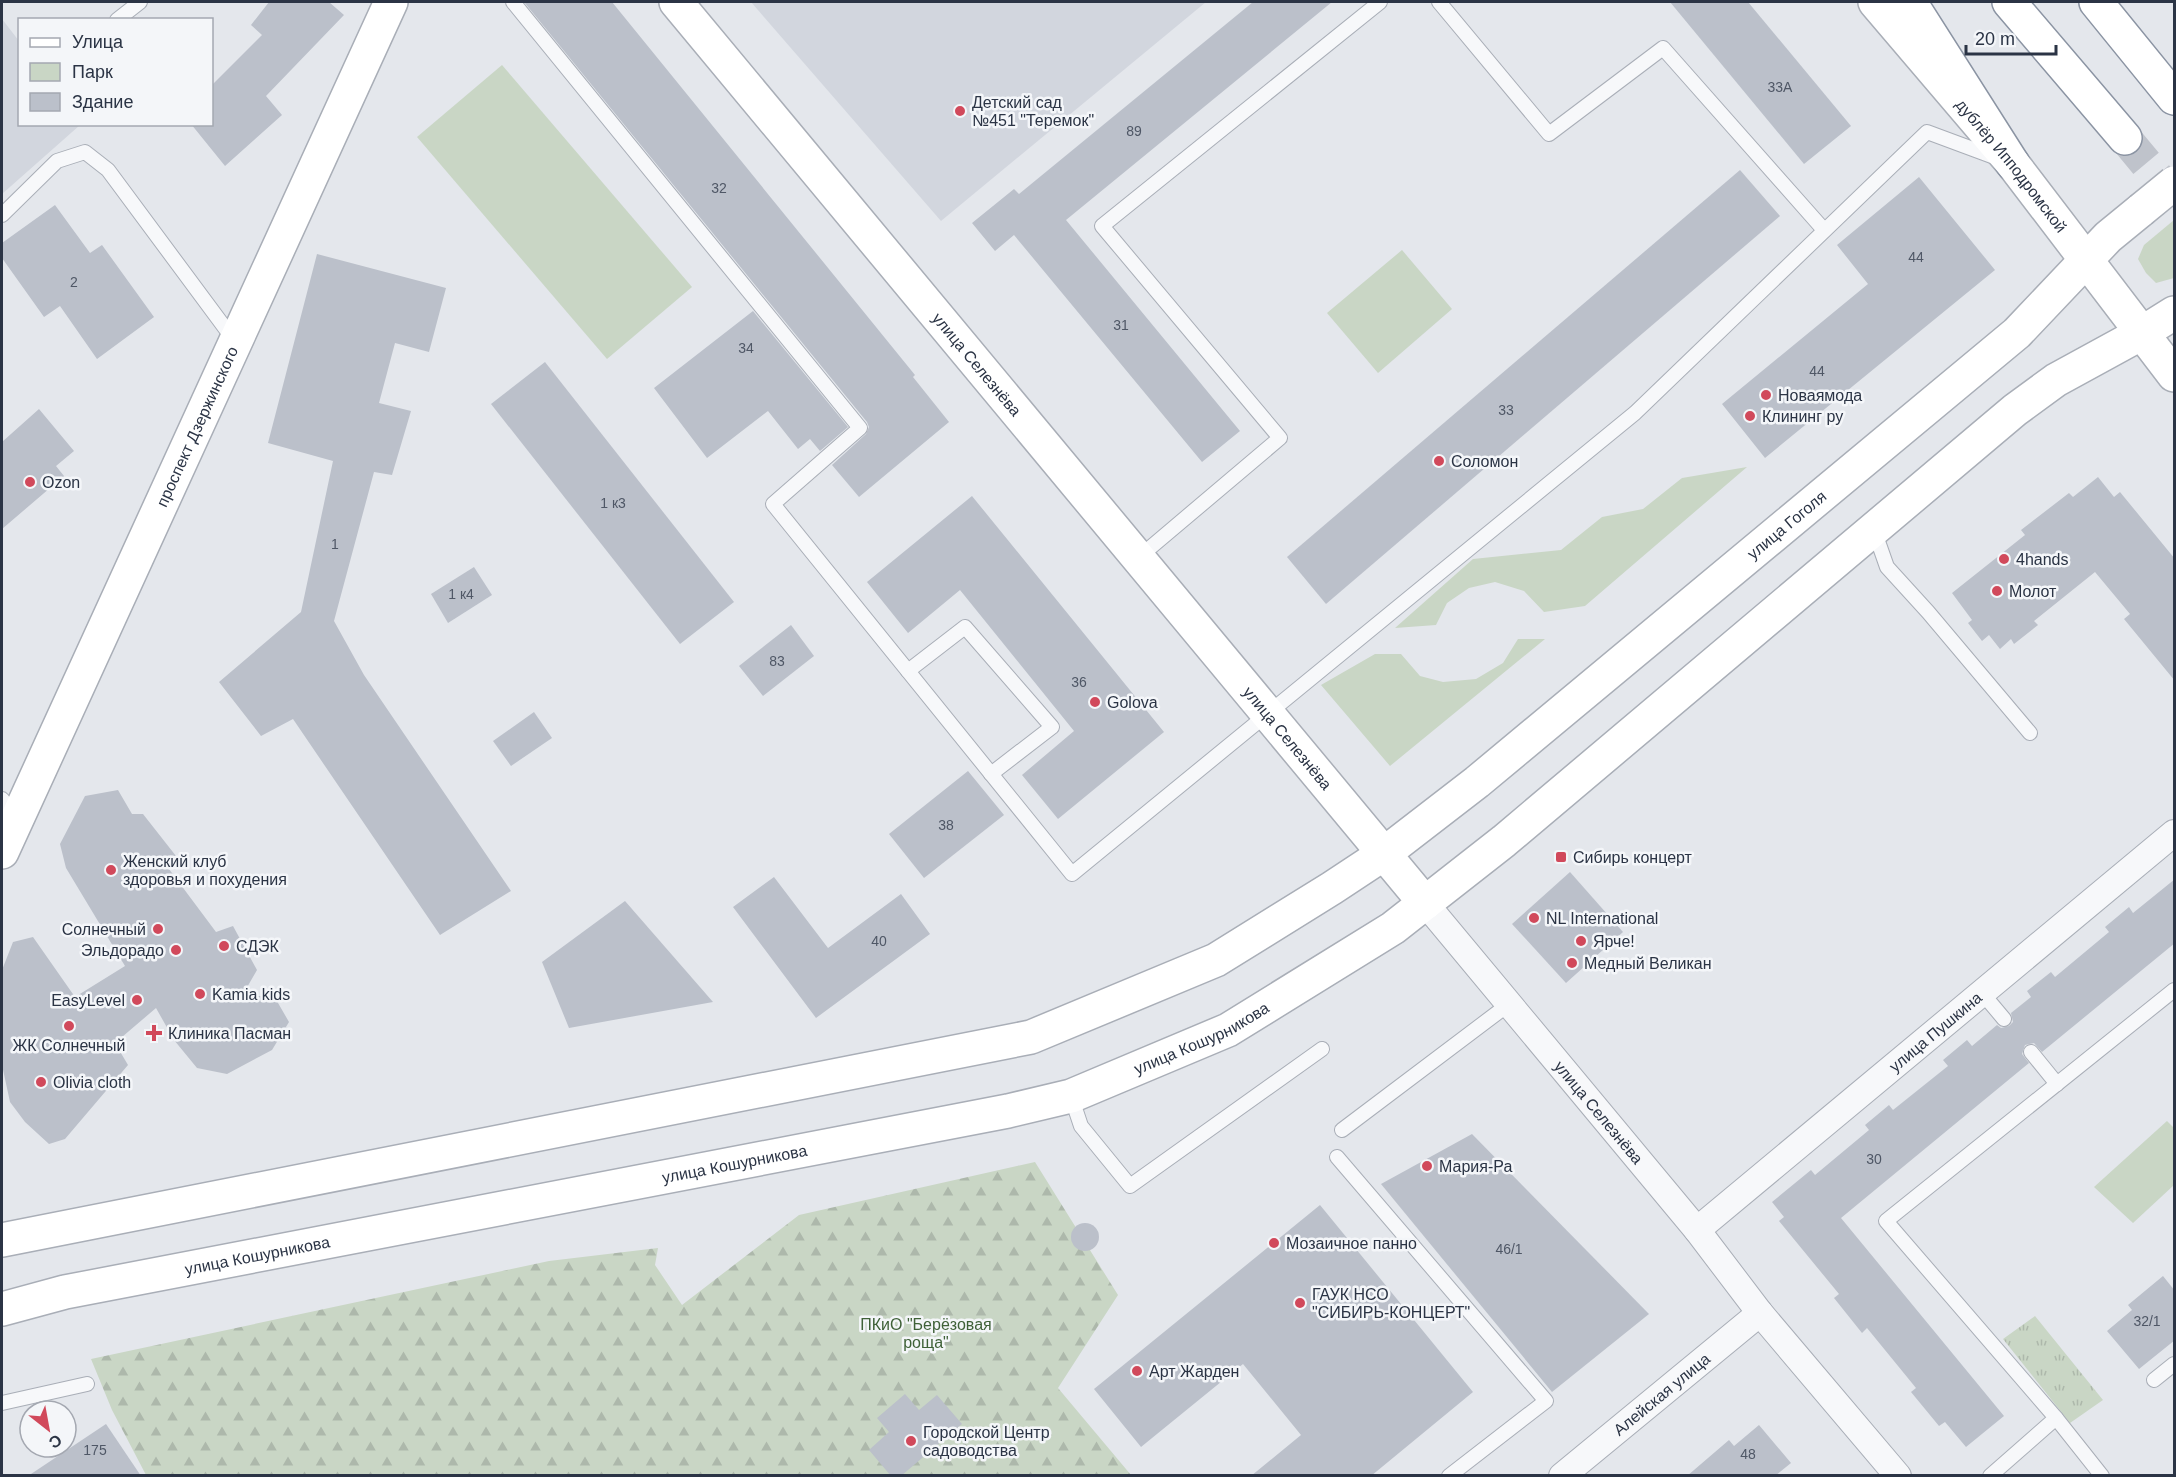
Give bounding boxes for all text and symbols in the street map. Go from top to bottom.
legend [18,18,213,126]
scale bar [1966,18,2056,56]
text: 20 m [1975,29,2015,49]
text: Улица [72,32,124,52]
text: Парк [72,62,113,82]
house number: 33А [1768,79,1793,95]
text: Здание [72,92,133,112]
place label: Детский сад №451 "Теремок" [972,94,1094,129]
street label: дублёр Ипподромской [1953,95,2070,235]
marker: Детский сад №451 "Теремок" [953,104,967,118]
house number: 89 [1126,123,1142,139]
house number: 32 [711,180,727,196]
house number: 44 [1908,249,1924,265]
house number: 2 [70,274,78,290]
street label: улица Селезнёва [929,309,1025,419]
house number: 31 [1113,317,1129,333]
house number: 34 [738,340,754,356]
street label: проспект Дзержинского [153,344,241,509]
house number: 44 [1809,363,1825,379]
place label: Новаямода [1778,387,1862,404]
marker: Новаямода [1759,388,1773,402]
house number: 33 [1498,402,1514,418]
place label: Клининг ру [1762,408,1843,425]
marker: Клининг ру [1743,409,1757,423]
place label: Соломон [1451,453,1518,470]
marker: Соломон [1432,454,1446,468]
place label: Ozon [42,474,80,491]
marker: Ozon [23,475,37,489]
street label: улица Гоголя [1744,487,1829,562]
house number: 1 к3 [600,495,626,511]
house number: 1 [331,536,339,552]
place label: 4hands [2016,551,2069,568]
marker: 4hands [1997,552,2011,566]
place label: Молот [2009,583,2057,600]
marker: Молот [1990,584,2004,598]
house number: 1 к4 [448,586,474,602]
house number: 83 [769,653,785,669]
house number: 36 [1071,674,1087,690]
street label: улица Селезнёва [1240,683,1335,793]
place label: Golova [1107,694,1158,711]
marker: Golova [1088,695,1102,709]
house number: 38 [938,817,954,833]
place label: Сибирь концерт [1573,849,1693,866]
marker: Сибирь концерт [1554,850,1568,864]
place label: Женский клуб здоровья и похудения [123,853,287,888]
marker: Женский клуб здоровья и похудения [104,863,118,877]
place label: NL International [1546,910,1658,927]
marker: NL International [1527,911,1541,925]
place label: Солнечный [62,921,146,938]
marker: Солнечный [151,922,165,936]
house number: 40 [871,933,887,949]
place label: Ярче! [1593,933,1635,950]
marker: Ярче! [1574,934,1588,948]
place label: СДЭК [236,938,280,955]
marker: СДЭК [217,939,231,953]
place label: Эльдорадо [81,942,164,959]
marker: Эльдорадо [169,943,183,957]
place label: Медный Великан [1584,955,1712,972]
marker: Медный Великан [1565,956,1579,970]
place label: Kamia kids [212,986,290,1003]
marker: Kamia kids [193,987,207,1001]
street label: улица Пушкина [1886,988,1985,1075]
place label: EasyLevel [51,992,125,1009]
marker: EasyLevel [130,993,144,1007]
street label: улица Кошурникова [1131,998,1272,1077]
marker: ЖК Солнечный [62,1019,76,1033]
marker: Клиника Пасман [145,1024,163,1042]
place label: Клиника Пасман [168,1025,291,1042]
place label: ЖК Солнечный [13,1037,125,1054]
street label: улица Селезнёва [1551,1057,1647,1167]
place label: Olivia cloth [53,1074,131,1091]
marker: Olivia cloth [34,1075,48,1089]
street label: улица Кошурникова [661,1141,809,1186]
house number: 30 [1866,1151,1882,1167]
place label: Мария-Ра [1439,1158,1512,1175]
marker: Мария-Ра [1420,1159,1434,1173]
street label: улица Кошурникова [183,1233,331,1277]
place label: Мозаичное панно [1286,1235,1417,1252]
marker: Мозаичное панно [1267,1236,1281,1250]
house number: 46/1 [1495,1241,1523,1257]
place label: ГАУК НСО "СИБИРЬ-КОНЦЕРТ" [1312,1286,1470,1321]
marker: ГАУК НСО "СИБИРЬ-КОНЦЕРТ" [1293,1296,1307,1310]
house number: 32/1 [2133,1313,2161,1329]
park label: ПКиО "Берёзовая роща" [860,1316,992,1351]
street label: Алейская улица [1610,1349,1713,1438]
place label: Арт Жарден [1149,1363,1239,1380]
marker: Арт Жарден [1130,1364,1144,1378]
north arrow [18,1399,78,1459]
place label: Городской Центр садоводства [923,1424,1050,1459]
text: С [46,1431,65,1452]
marker: Городской Центр садоводства [904,1434,918,1448]
house number: 175 [83,1442,107,1458]
house number: 48 [1740,1446,1756,1462]

